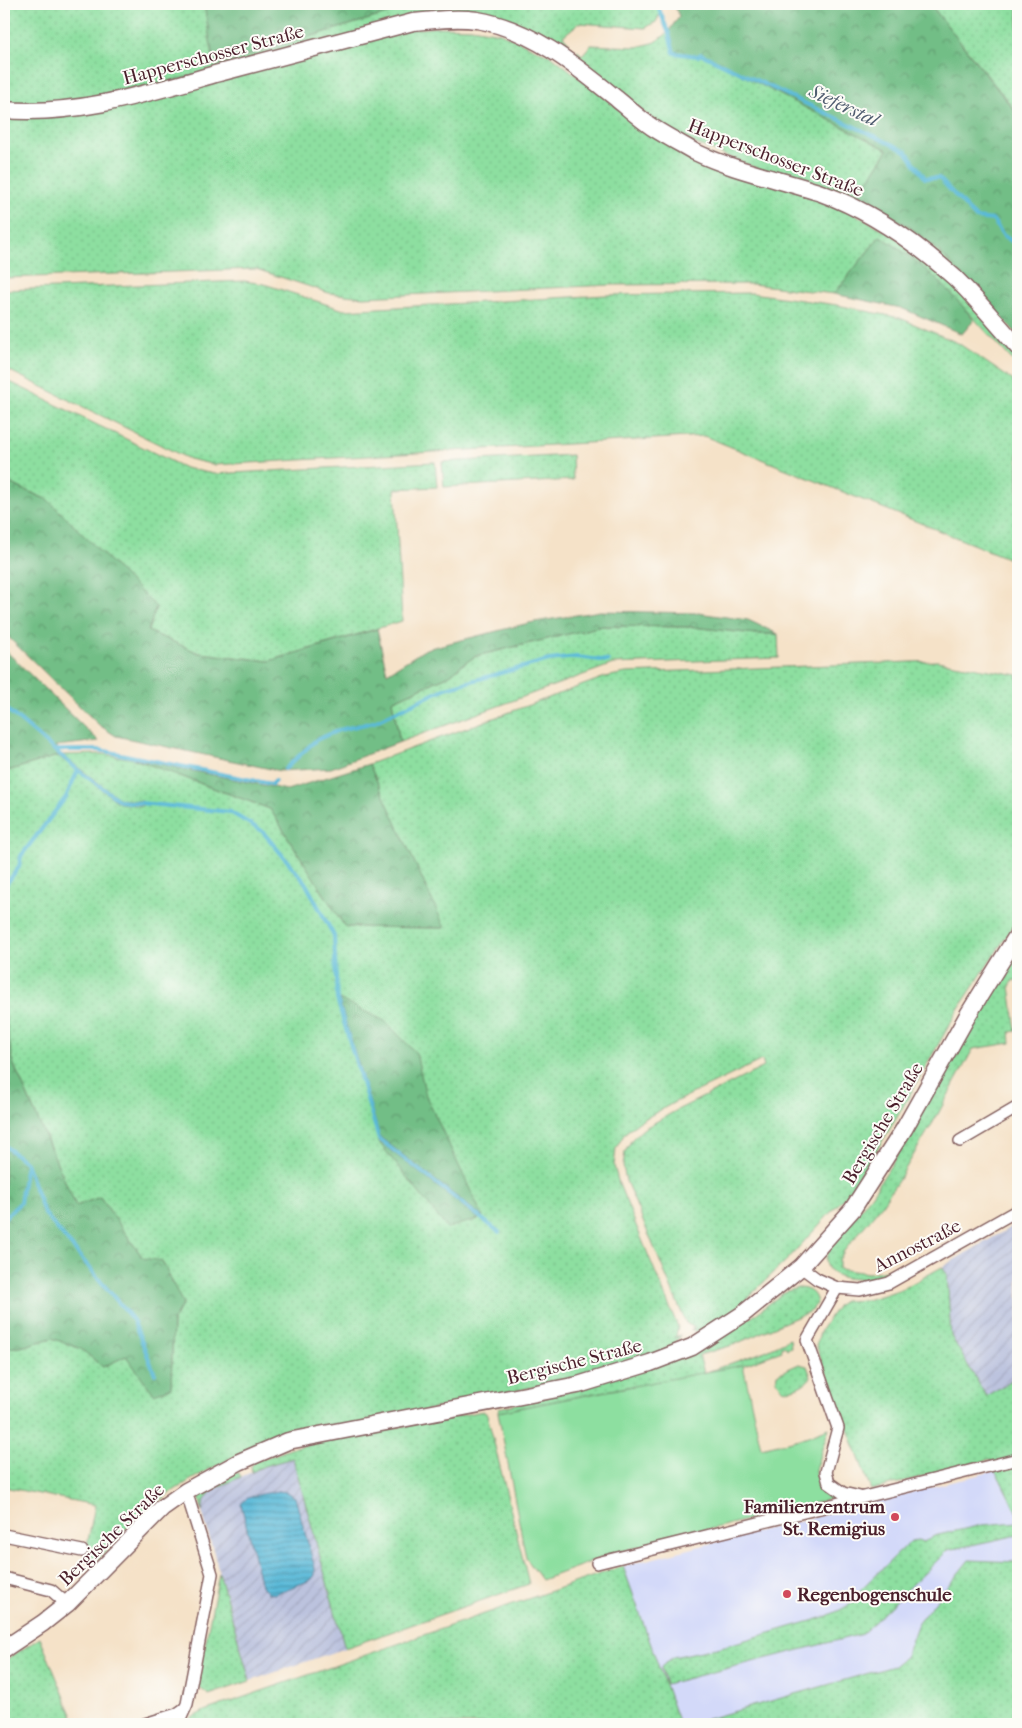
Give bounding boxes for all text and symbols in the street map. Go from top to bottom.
street label: Happerschosser Straße [120,20,306,90]
water label: Sieferstal [805,79,884,132]
street label: Happerschosser Straße [685,114,867,202]
street label: Bergische Straße [838,1059,928,1188]
street label: Annostraße [870,1215,965,1278]
street label: Bergische Straße [504,1335,644,1389]
street label: Bergische Straße [54,1479,169,1591]
place label: Familienzentrum St. Remigius [742,1496,885,1540]
marker: Familienzentrum St. Remigius [889,1511,901,1523]
place label: Regenbogenschule [797,1584,952,1606]
marker: Regenbogenschule [781,1588,793,1600]

